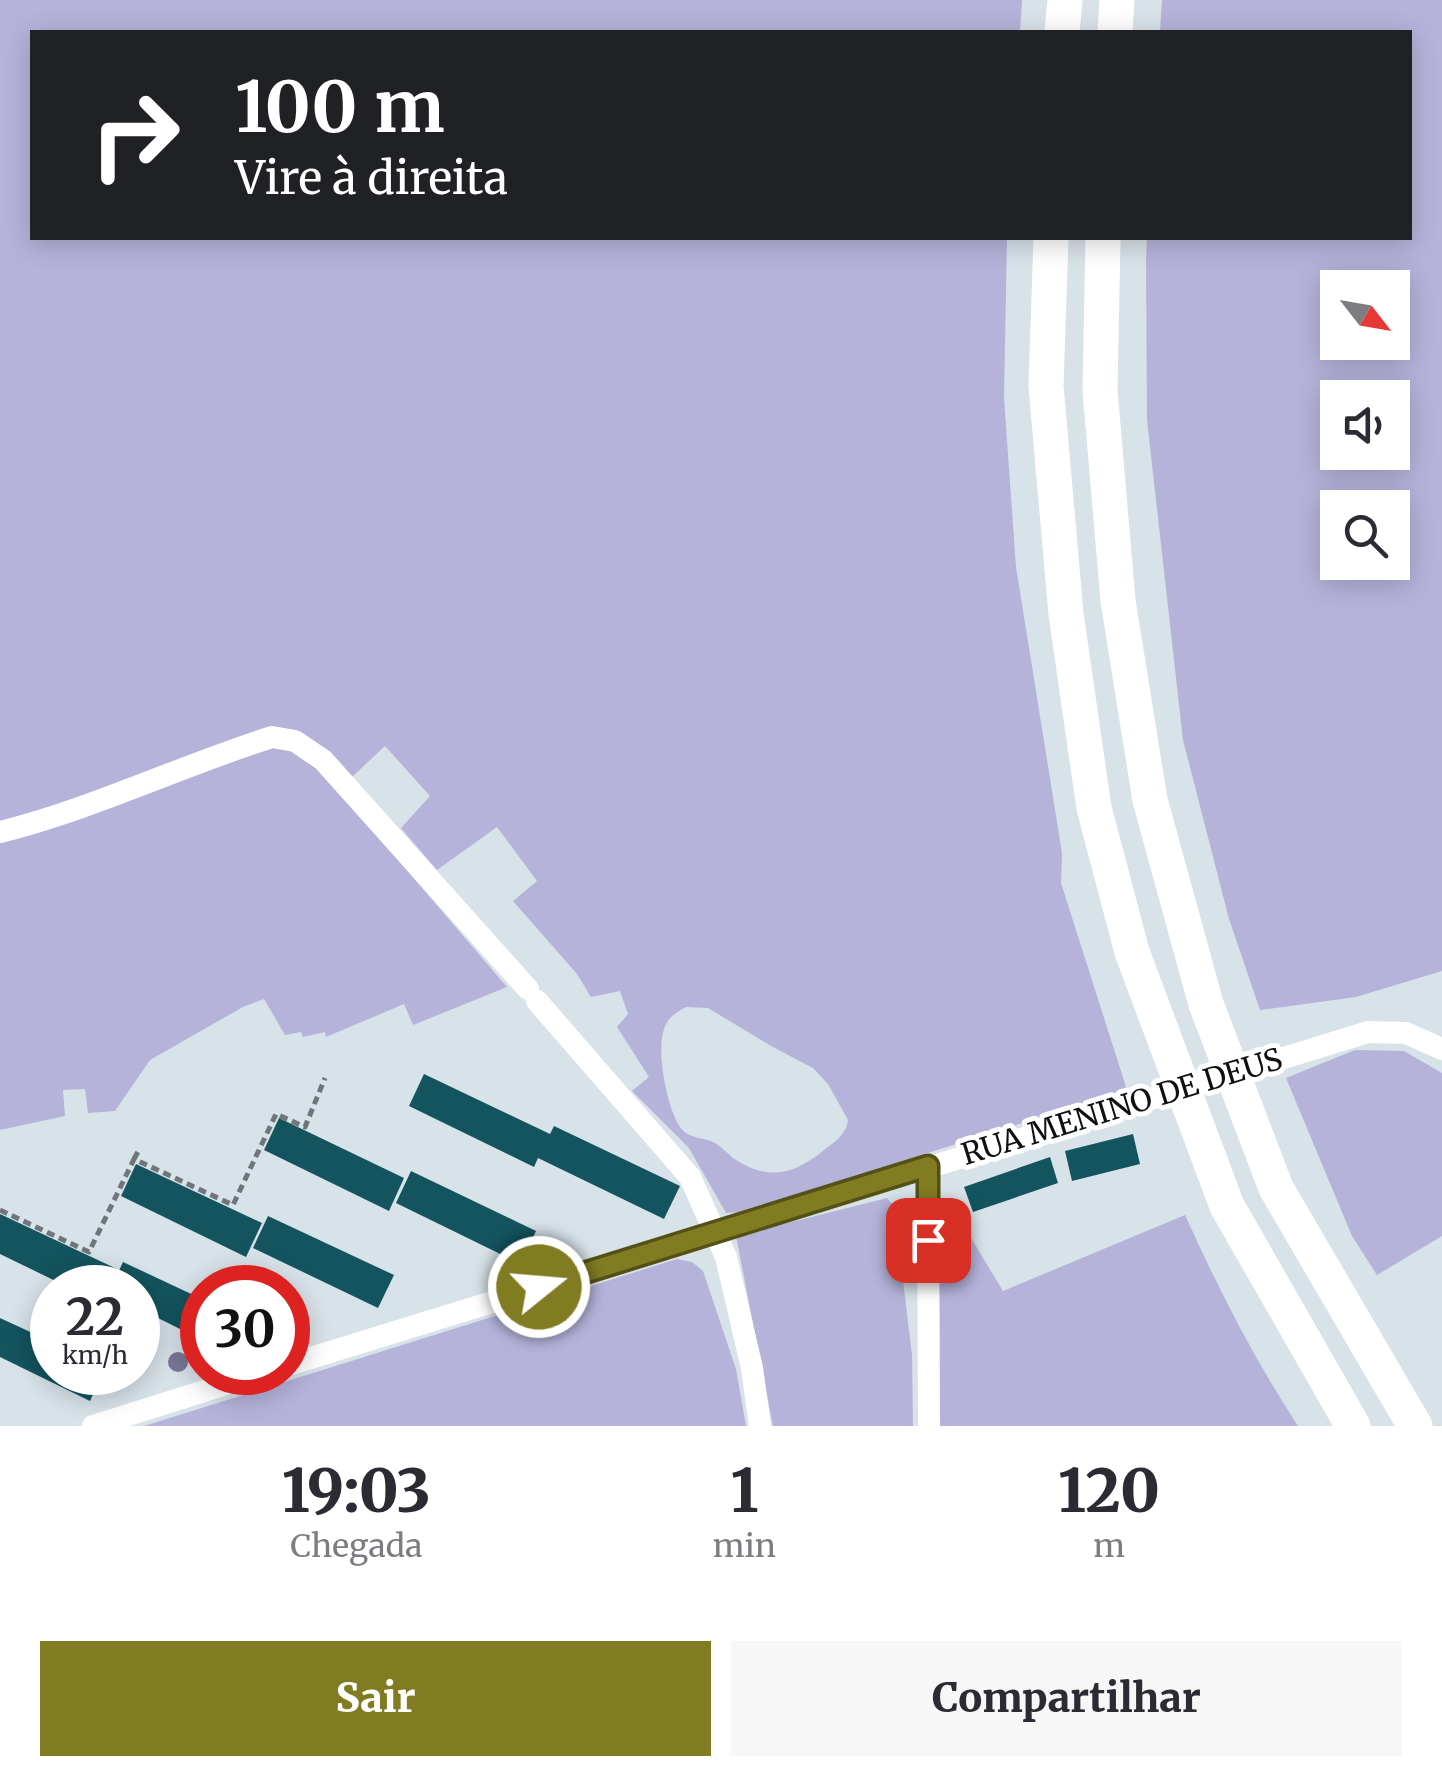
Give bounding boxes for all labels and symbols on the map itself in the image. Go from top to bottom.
north arrow [1320,270,1410,360]
street label: RUA MENINO DE DEUS [957,1039,1287,1173]
pin [886,1198,971,1283]
position arrow [487,1235,591,1339]
speed limit sign: 30 [180,1265,310,1395]

